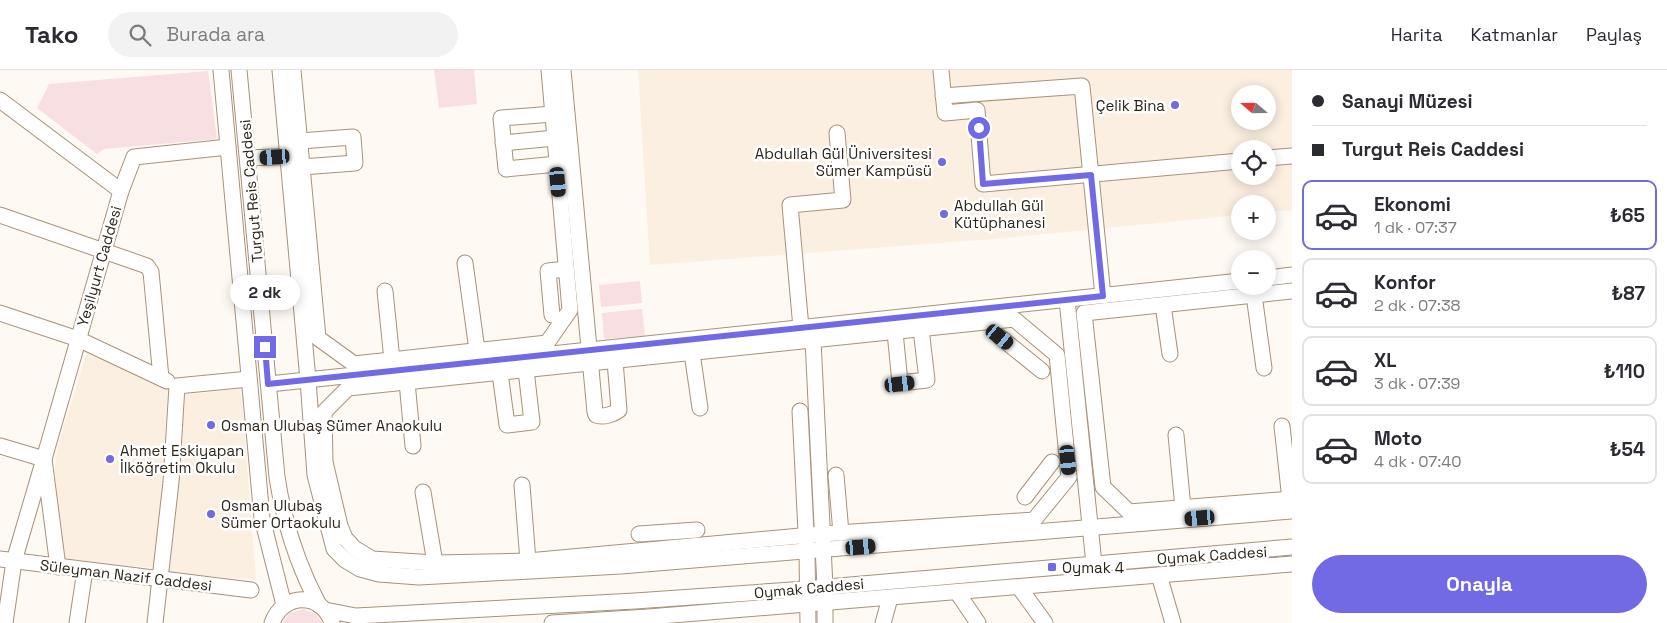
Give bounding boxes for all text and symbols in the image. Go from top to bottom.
search box [108,12,458,57]
text: Tako [25,19,78,50]
icon: search [126,21,154,49]
text: Burada ara [166,22,265,47]
text: Harita [1391,23,1443,46]
text: Katmanlar [1471,23,1558,46]
text: Paylaş [1586,23,1642,46]
north arrow [1231,85,1276,130]
map controls [1231,85,1276,295]
text: Sanayi Müzesi [1342,89,1473,114]
place label: Çelik Bina [1096,96,1165,115]
marker: Çelik Bina [1169,99,1181,111]
route start [968,117,990,139]
street label: Turgut Reis Caddesi [235,119,267,263]
text: Turgut Reis Caddesi [1342,137,1524,162]
button: locate [1231,140,1276,185]
place label: Abdullah Gül Üniversitesi Sümer Kampüsü [755,144,932,180]
car [259,148,290,166]
marker: Abdullah Gül Üniversitesi Sümer Kampüsü [936,156,948,168]
car [549,166,566,198]
text: Ekonomi [1374,192,1451,217]
icon: car [1314,193,1359,238]
button: + [1231,195,1276,240]
place label: Abdullah Gül Kütüphanesi [954,196,1045,232]
street label: Yeşilyurt Caddesi [73,203,125,329]
text: ₺65 [1610,203,1645,228]
marker: Abdullah Gül Kütüphanesi [938,208,950,220]
text: 1 dk · 07:37 [1374,217,1457,238]
button: − [1231,250,1276,295]
text: Konfor [1374,270,1436,295]
icon: car [1314,271,1359,316]
callout: 2 dk [230,274,300,310]
text: ₺87 [1612,281,1645,306]
text: 2 dk [249,282,281,303]
text: 2 dk · 07:38 [1374,295,1461,316]
car [983,322,1016,352]
route end [254,336,276,358]
text: XL [1374,348,1397,373]
icon: car [1314,349,1359,394]
text: ₺110 [1604,359,1645,384]
text: 3 dk · 07:39 [1374,373,1460,394]
car [884,375,915,393]
place label: Osman Ulubaş Sümer Anaokulu [221,416,442,435]
marker: Osman Ulubaş Sümer Anaokulu [205,419,217,431]
text: Moto [1374,426,1422,451]
icon: car [1314,427,1359,472]
text: ₺54 [1610,437,1645,462]
place label: Ahmet Eskiyapan İlköğretim Okulu [120,441,244,477]
car [1058,444,1077,476]
text: 4 dk · 07:40 [1374,451,1462,472]
marker: Ahmet Eskiyapan İlköğretim Okulu [104,453,116,465]
place label: Osman Ulubaş Sümer Ortaokulu [221,496,341,532]
marker: Osman Ulubaş Sümer Ortaokulu [205,508,217,520]
car [1184,509,1215,527]
car [845,538,876,556]
street label: Oymak Caddesi [1156,542,1268,568]
street label: Süleyman Nazif Caddesi [39,555,213,595]
button: Onayla [1312,555,1647,613]
place label: Oymak 4 [1062,558,1124,577]
marker: Oymak 4 [1046,561,1058,573]
street label: Oymak Caddesi [753,574,865,602]

